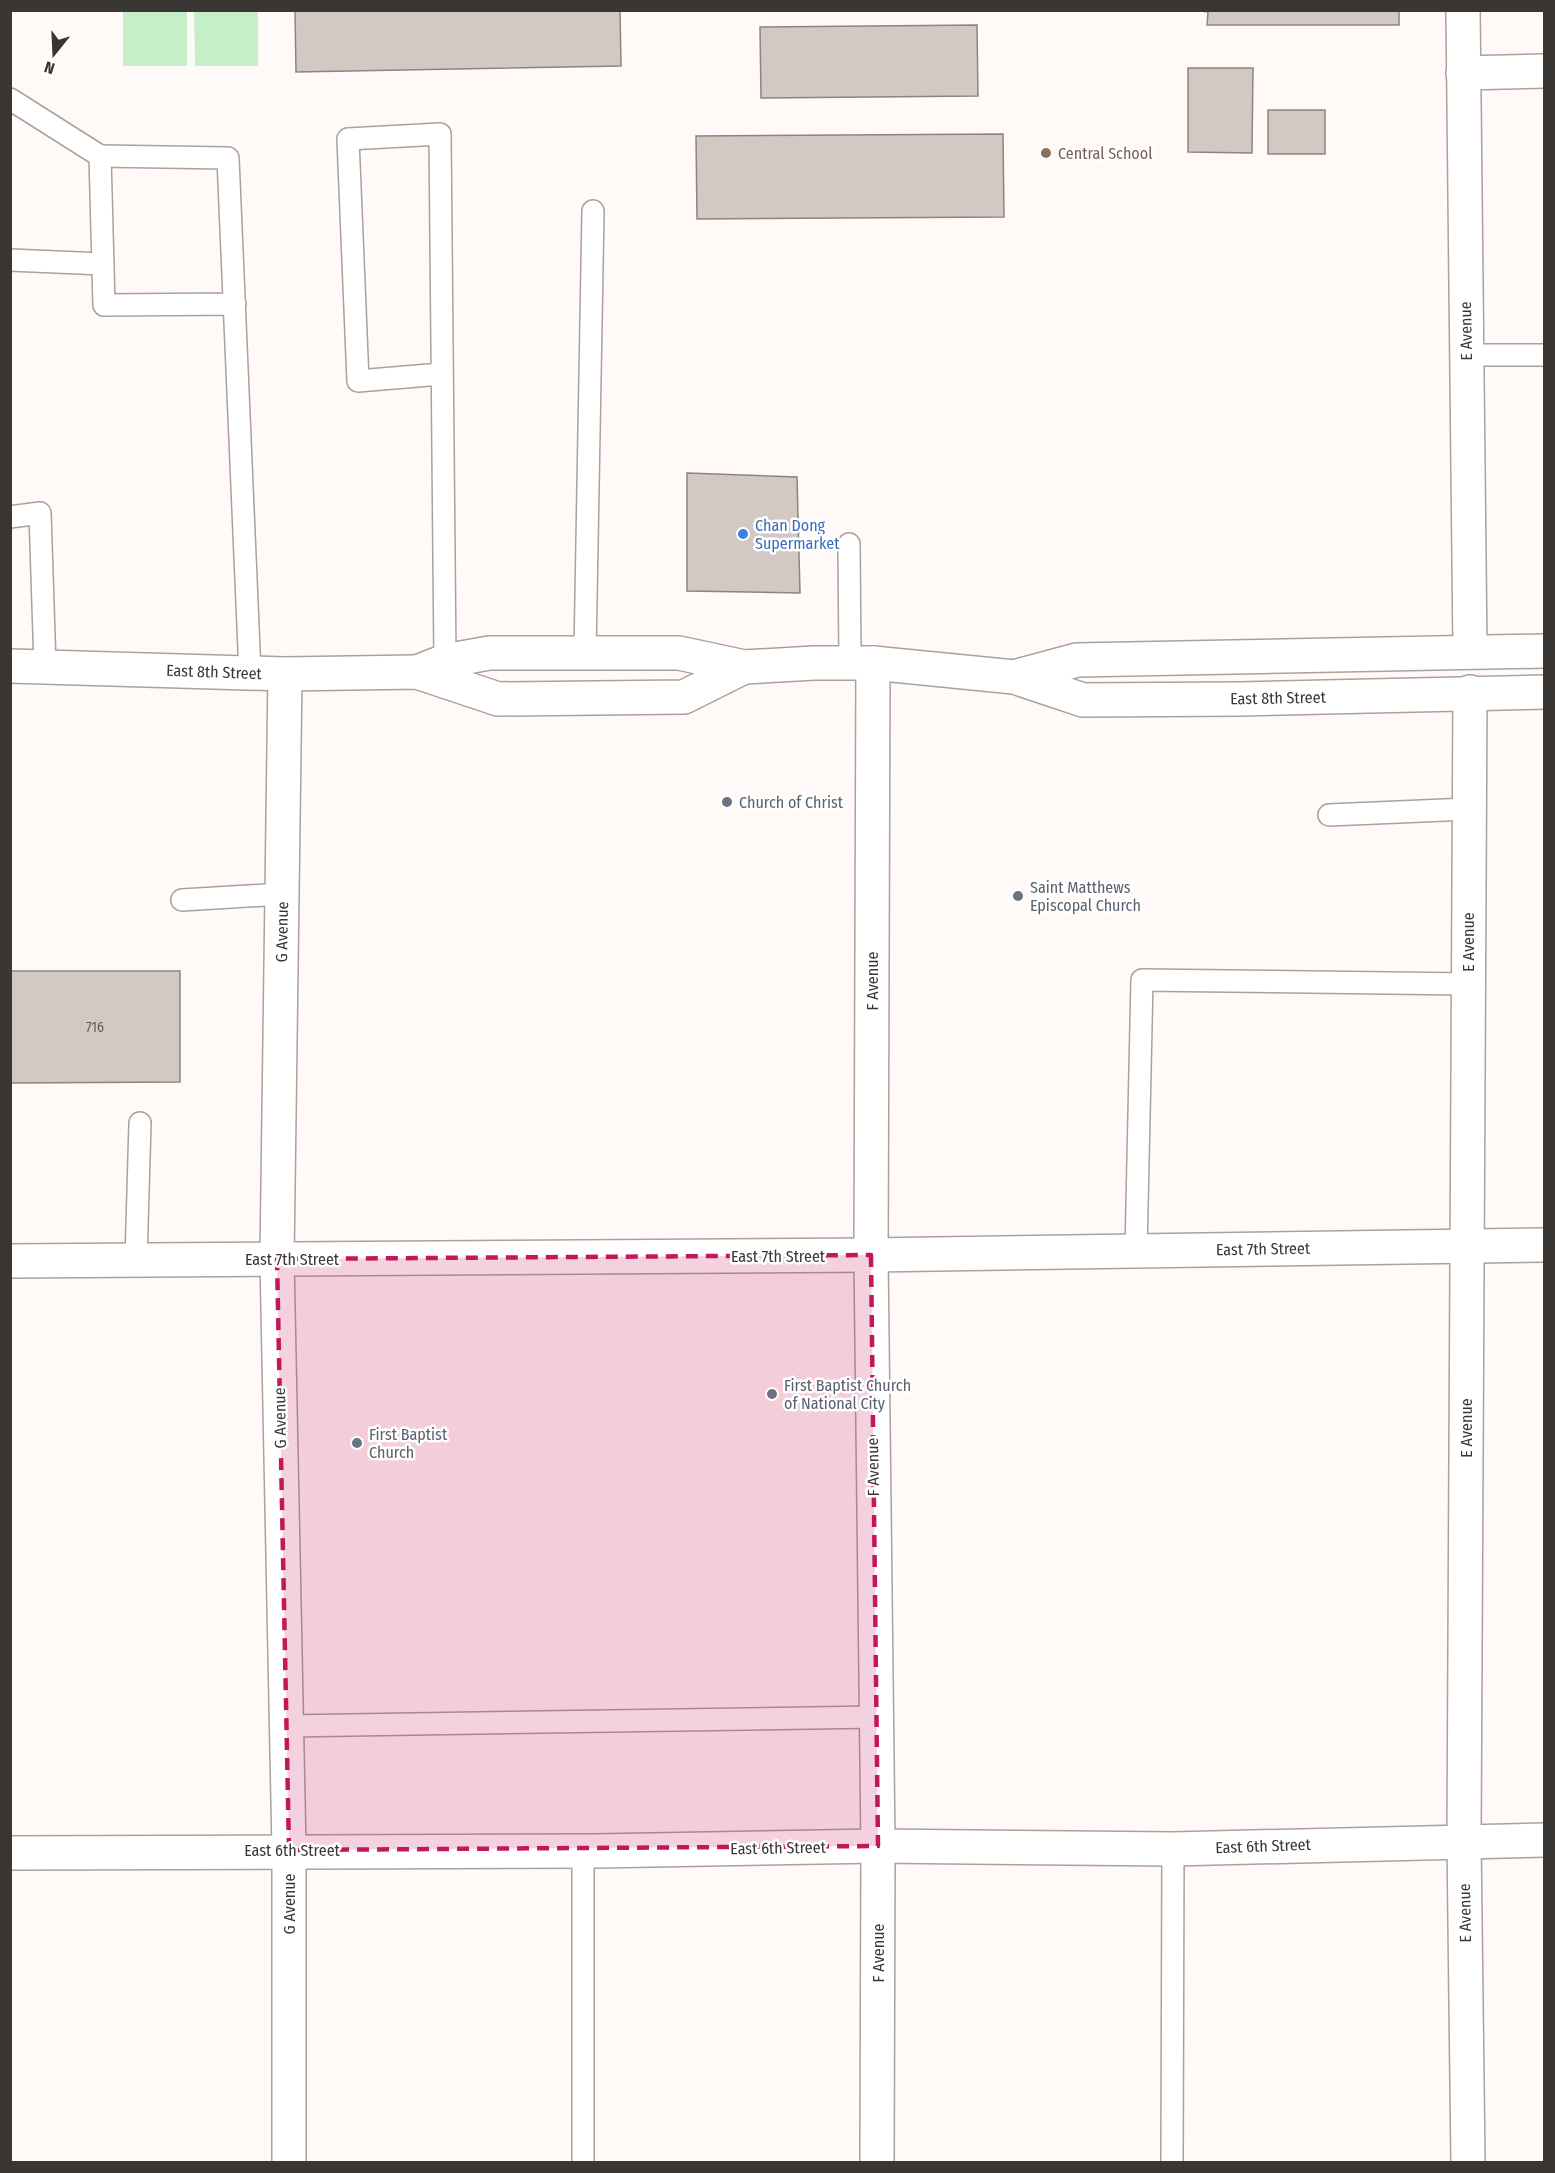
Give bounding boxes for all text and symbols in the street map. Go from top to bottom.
north arrow [24,24,84,84]
text: N [42,57,57,78]
place label: Central School [1058,144,1152,163]
marker: Central School [1039,146,1053,160]
street label: E Avenue [1456,301,1476,361]
place label: Chan Dong Supermarket [755,516,840,553]
marker: Chan Dong Supermarket [736,527,750,541]
street label: East 8th Street [166,661,263,683]
street label: East 8th Street [1230,688,1327,708]
place label: Church of Christ [739,793,844,812]
marker: Church of Christ [720,795,734,809]
place label: Saint Matthews Episcopal Church [1030,878,1141,915]
marker: Saint Matthews Episcopal Church [1011,889,1025,903]
street label: G Avenue [272,901,292,963]
street label: E Avenue [1459,912,1478,972]
street label: F Avenue [863,951,882,1010]
house number: 716 [86,1019,104,1036]
street label: East 7th Street [1216,1239,1311,1259]
street label: East 7th Street [731,1247,826,1266]
street label: East 7th Street [245,1250,340,1269]
place label: First Baptist Church of National City [784,1376,911,1413]
street label: G Avenue [270,1387,290,1449]
marker: First Baptist Church of National City [765,1387,779,1401]
street label: E Avenue [1457,1398,1476,1458]
place label: First Baptist Church [369,1425,448,1462]
marker: First Baptist Church [350,1436,364,1450]
street label: F Avenue [863,1437,883,1497]
street label: East 6th Street [1215,1835,1312,1857]
street label: East 6th Street [730,1838,827,1858]
street label: East 6th Street [244,1841,341,1860]
street label: G Avenue [280,1873,299,1935]
street label: E Avenue [1455,1883,1475,1943]
street label: F Avenue [869,1923,888,1982]

